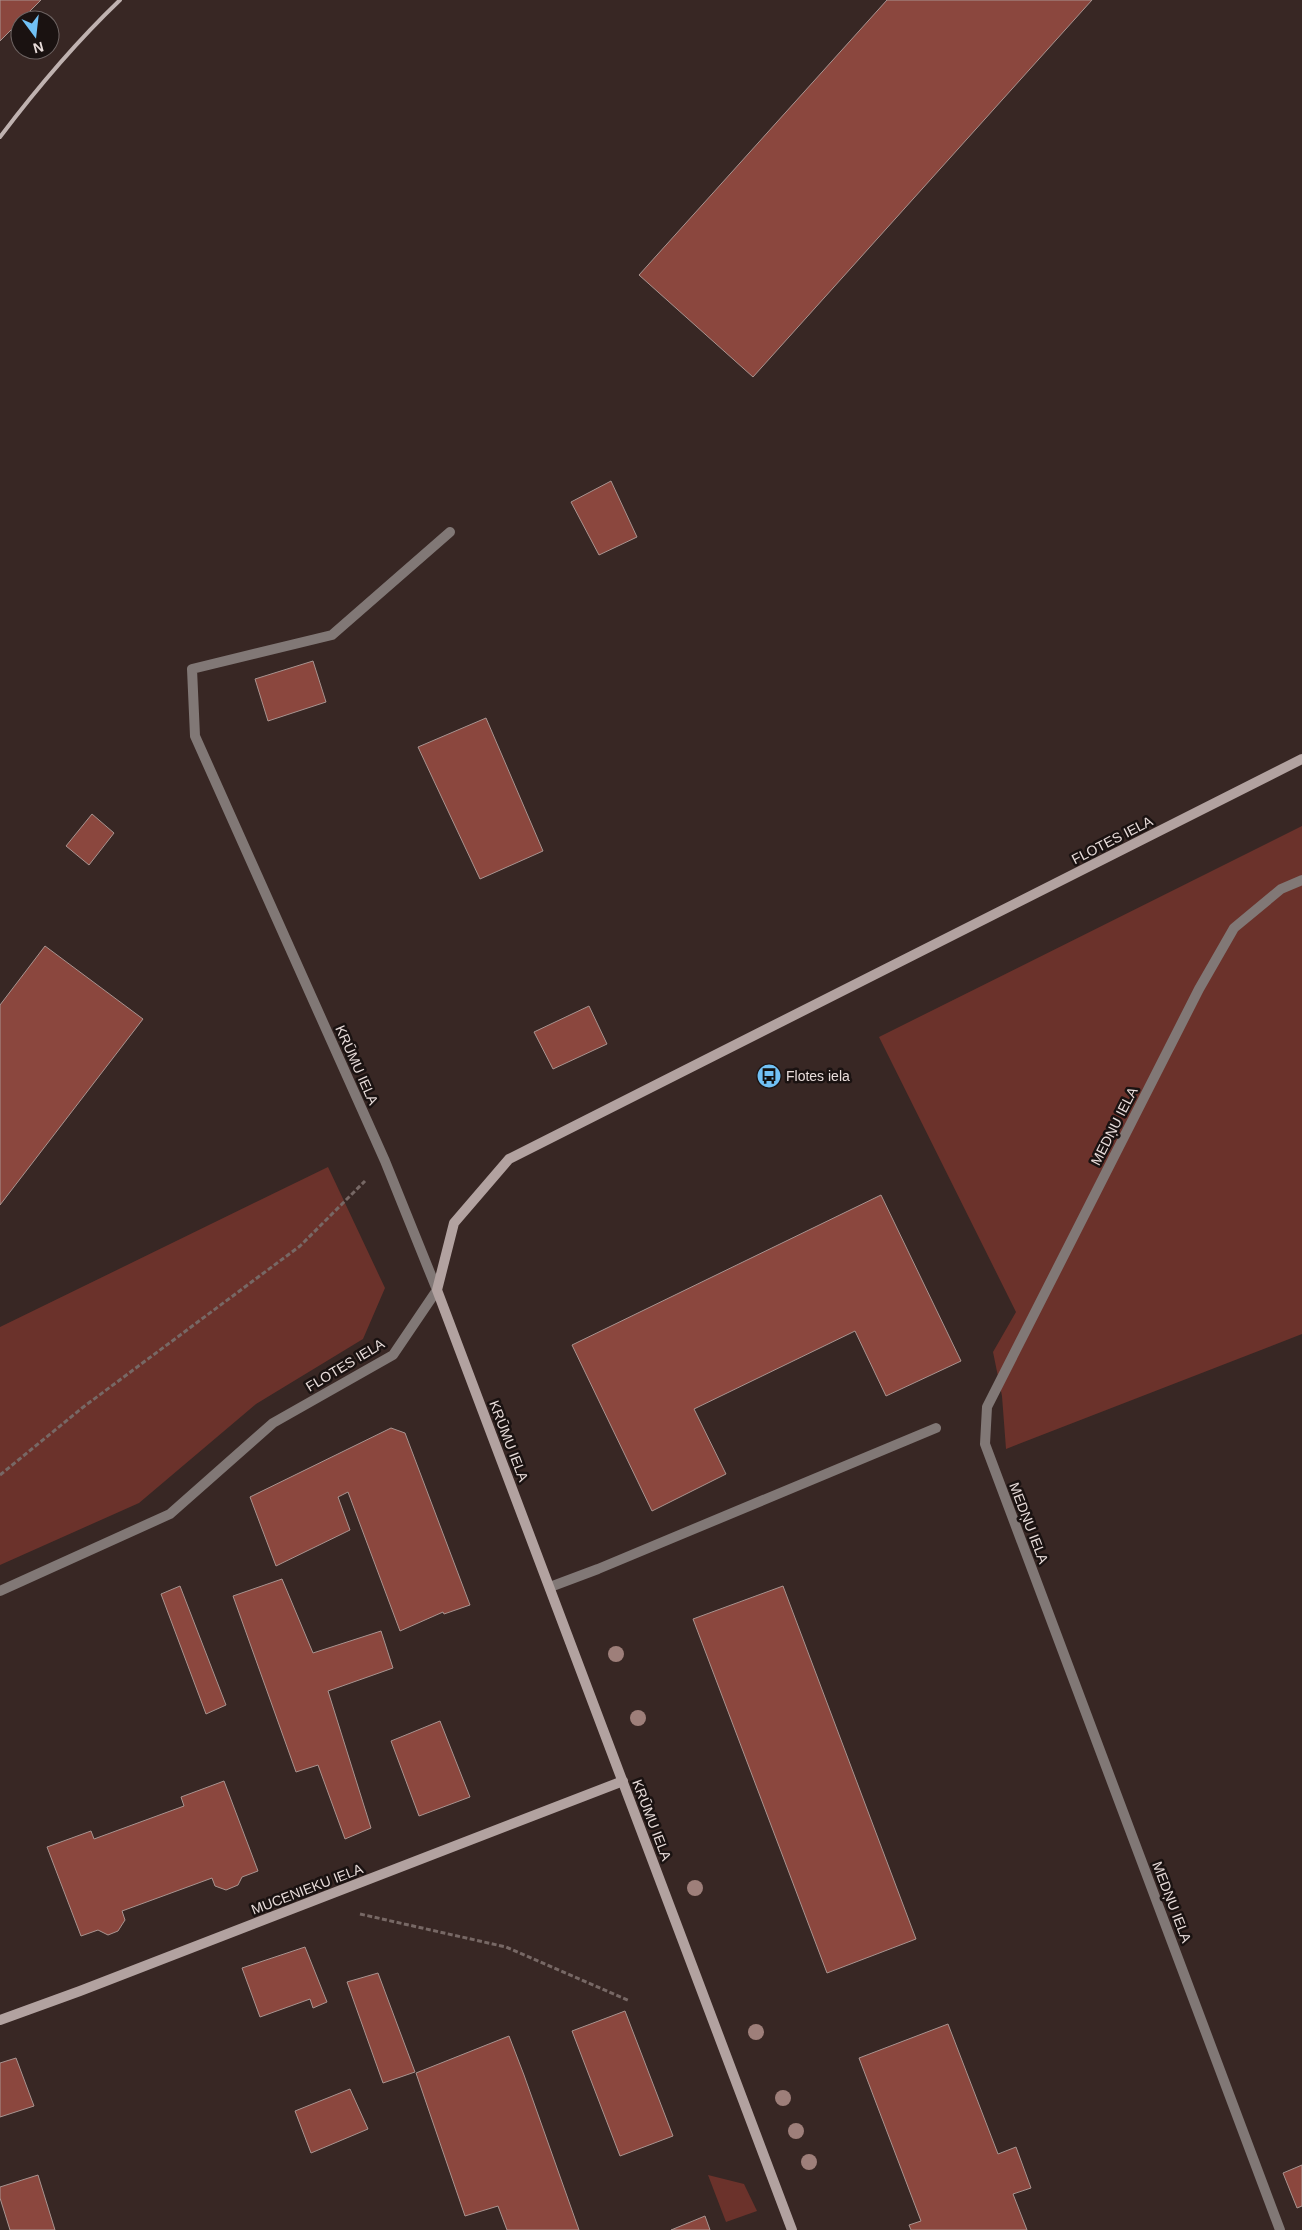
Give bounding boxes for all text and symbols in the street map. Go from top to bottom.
north arrow [10,10,60,60]
text: N [31,39,45,57]
street label: FLOTES IELA [1069,812,1156,867]
street label: KRŪMU IELA [332,1023,382,1108]
bus stop icon: Flotes iela [756,1063,782,1089]
place label: Flotes iela [786,1068,850,1084]
street label: MEDŅU IELA [1087,1084,1141,1168]
street label: FLOTES IELA [303,1335,388,1395]
street label: KRŪMU IELA [486,1398,532,1484]
street label: MEDŅU IELA [1006,1480,1052,1566]
street label: KRŪMU IELA [629,1777,675,1863]
street label: MEDŅU IELA [1149,1859,1195,1945]
street label: MUCENIEKU IELA [249,1860,366,1918]

